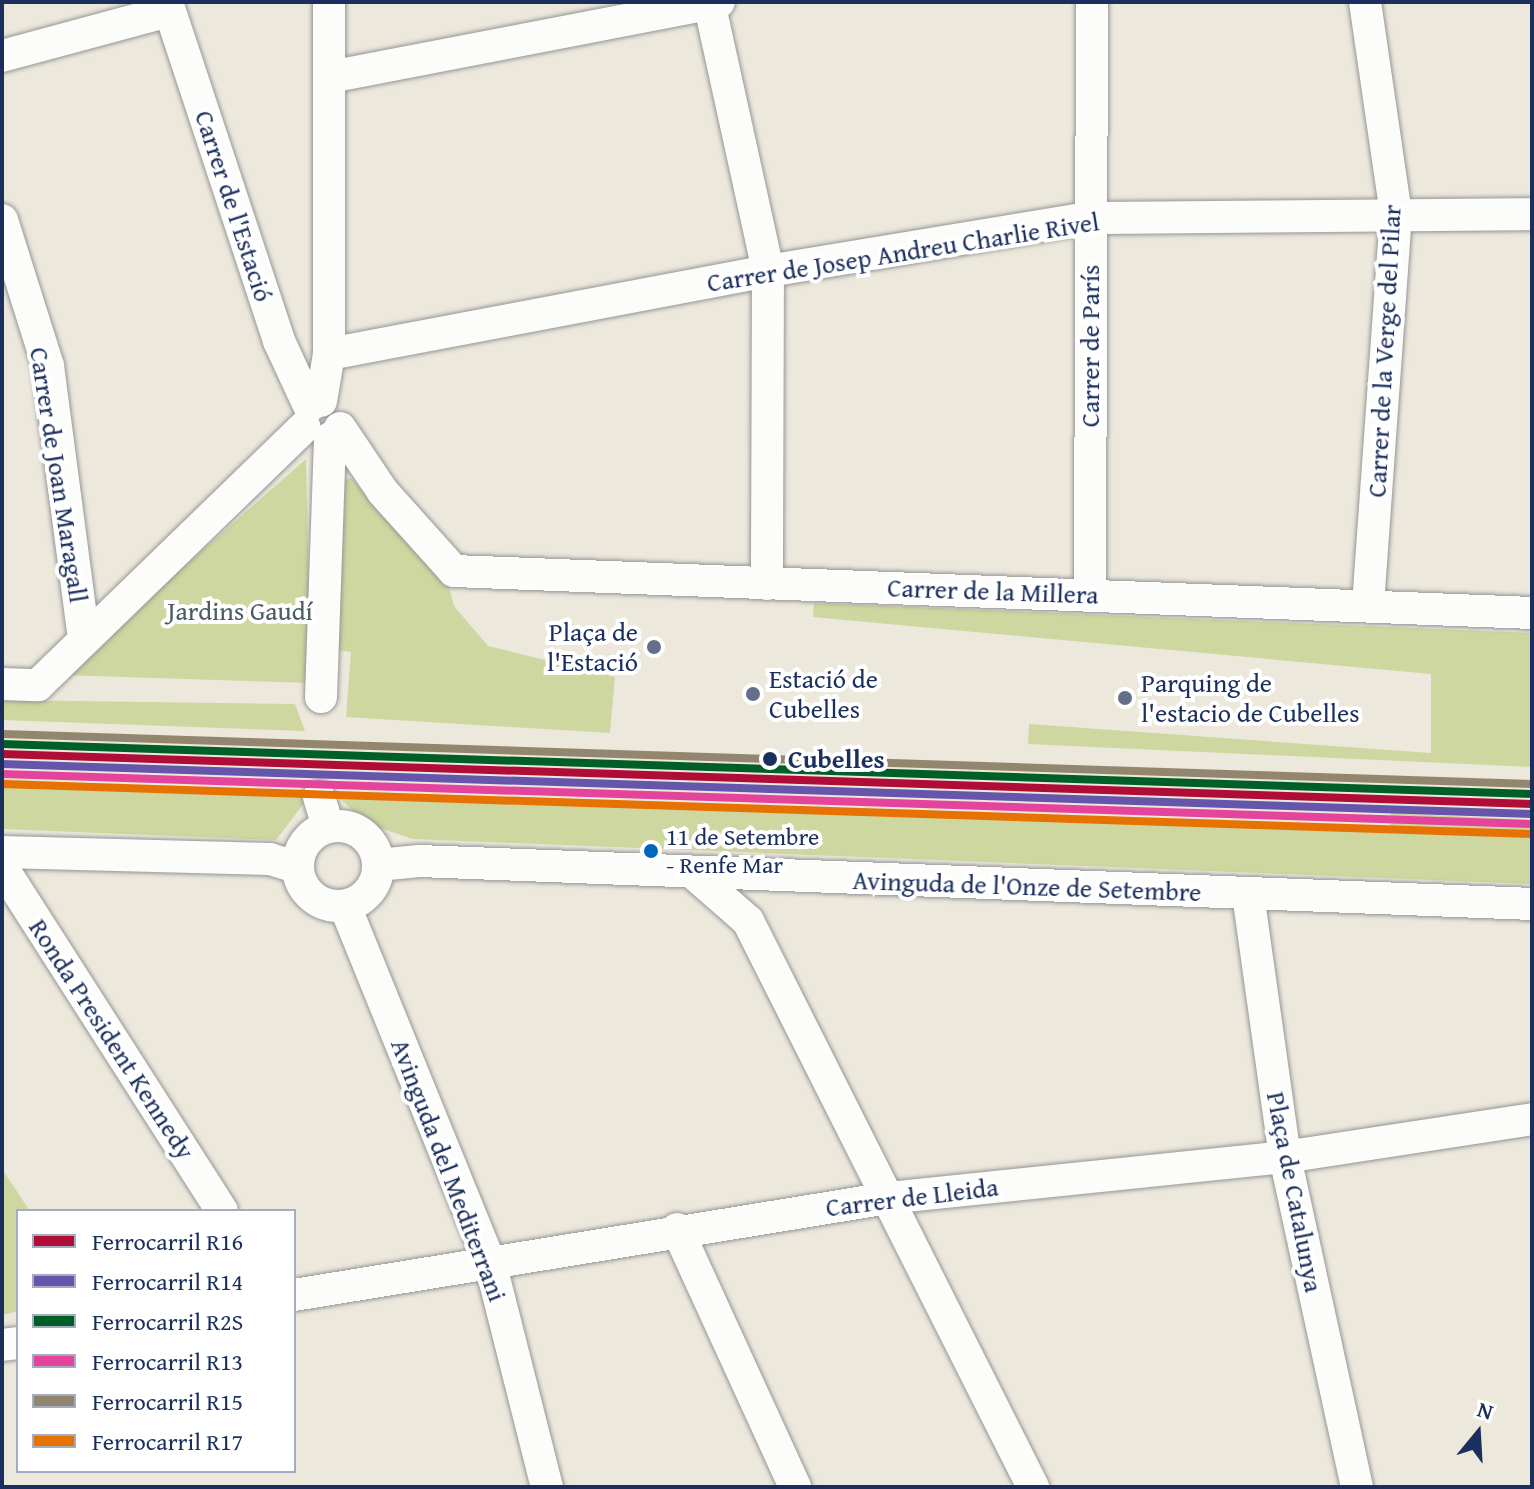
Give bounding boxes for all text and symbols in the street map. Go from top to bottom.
street label: Carrer de l'Estació [188,107,280,305]
street label: Carrer de la Verge del Pilar [1361,204,1407,498]
street label: Carrer de Josep Andreu Charlie Rivel [705,206,1101,298]
street label: Carrer de París [1074,265,1106,427]
street label: Carrer de Joan Maragall [23,345,95,605]
street label: Carrer de la Millera [887,572,1099,610]
park label: Jardins Gaudí [167,595,313,627]
place label: Plaça de l'Estació [547,616,638,678]
marker: Plaça de l'Estació [645,638,663,656]
place label: Estació de Cubelles [769,663,878,724]
place label: Parquing de l'estacio de Cubelles [1141,667,1360,728]
marker: Estació de Cubelles [744,685,762,703]
marker: Parquing de l'estacio de Cubelles [1116,689,1134,707]
place label: Cubelles [788,743,885,775]
marker: Cubelles [759,748,781,770]
place label: 11 de Setembre - Renfe Mar [666,823,819,879]
marker: 11 de Setembre - Renfe Mar [643,843,659,859]
street label: Avinguda de l'Onze de Setembre [852,864,1202,908]
street label: Ronda President Kennedy [23,913,201,1165]
street label: Avinguda del Mediterrani [384,1034,514,1306]
street label: Plaça de Catalunya [1260,1089,1330,1295]
street label: Carrer de Lleida [824,1171,1000,1223]
legend [16,1209,296,1473]
text: Ferrocarril R16 [92,1224,243,1259]
text: Ferrocarril R14 [92,1264,243,1299]
text: Ferrocarril R2S [92,1304,243,1339]
text: Ferrocarril R13 [92,1344,243,1379]
text: Ferrocarril R15 [92,1384,243,1419]
north arrow [1438,1393,1518,1473]
text: N [1473,1393,1497,1428]
text: Ferrocarril R17 [92,1424,243,1459]

